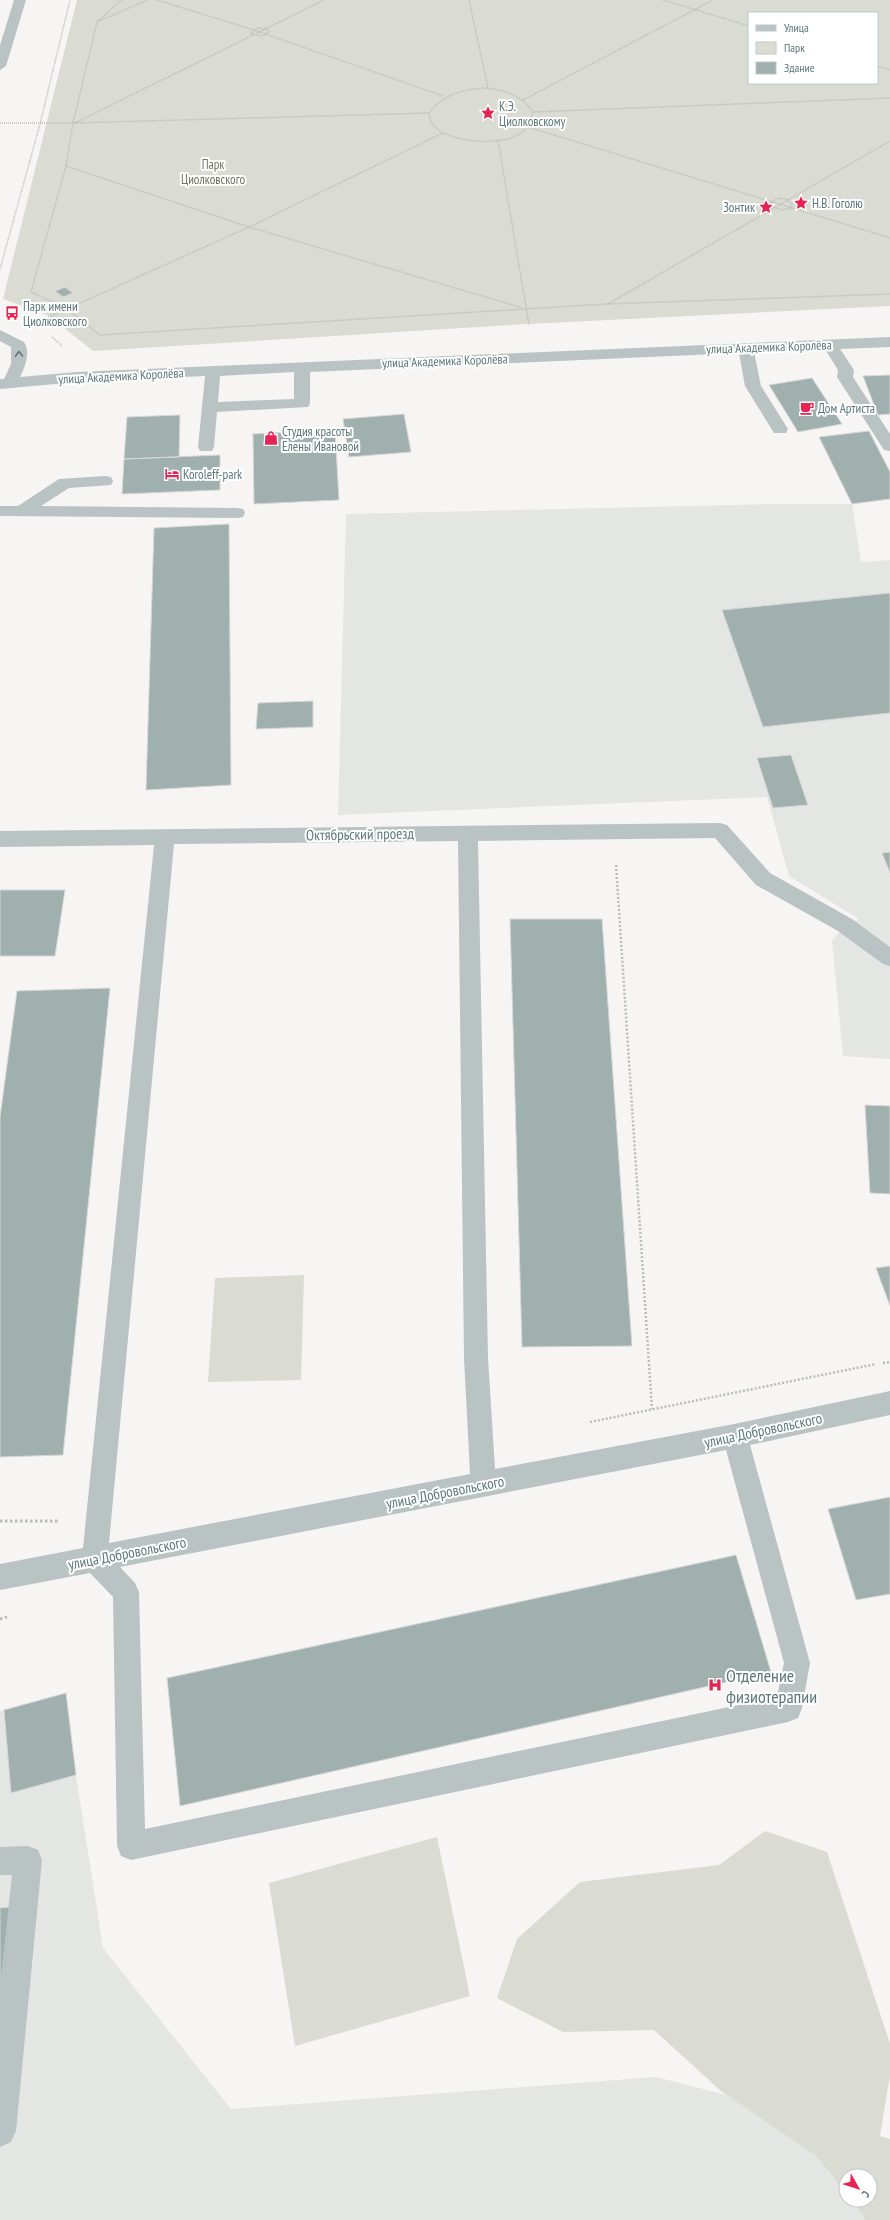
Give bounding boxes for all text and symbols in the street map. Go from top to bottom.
legend [748,12,878,84]
text: Улица [784,20,809,35]
text: Парк [784,40,805,55]
text: Здание [784,60,815,75]
place label: К.Э. Циолковскому [499,98,566,130]
place icon: К.Э. Циолковскому [480,105,496,121]
park label: Парк Циолковского [181,156,245,188]
place icon: Н.В. Гоголю [793,195,809,211]
place label: Н.В. Гоголю [812,195,863,212]
place label: Зонтик [723,199,755,216]
place icon: Зонтик [758,199,774,215]
place label: Парк имени Циолковского [23,298,87,330]
bus stop icon: Парк имени Циолковского [4,305,20,321]
street label: улица Академика Королёва [706,336,832,358]
street label: улица Академика Королёва [382,350,508,372]
one-way arrow [15,351,23,357]
street label: улица Академика Королёва [58,364,184,388]
cafe icon: Дом Артиста [799,400,815,416]
place label: Дом Артиста [818,400,875,417]
place label: Студия красоты Елены Ивановой [282,423,359,455]
shop icon: Студия красоты Елены Ивановой [263,430,279,446]
hotel icon: Koroleff-park [164,466,180,482]
place label: Koroleff-park [183,466,242,483]
street label: Октябрьский проезд [306,824,415,844]
street label: улица Добровольского [702,1408,824,1452]
street label: улица Добровольского [384,1471,506,1513]
street label: улица Добровольского [66,1532,188,1574]
place label: Отделение физиотерапии [726,1664,817,1708]
hospital icon: Отделение физиотерапии [707,1677,723,1693]
north arrow [838,2168,878,2208]
text: С [859,2188,873,2201]

